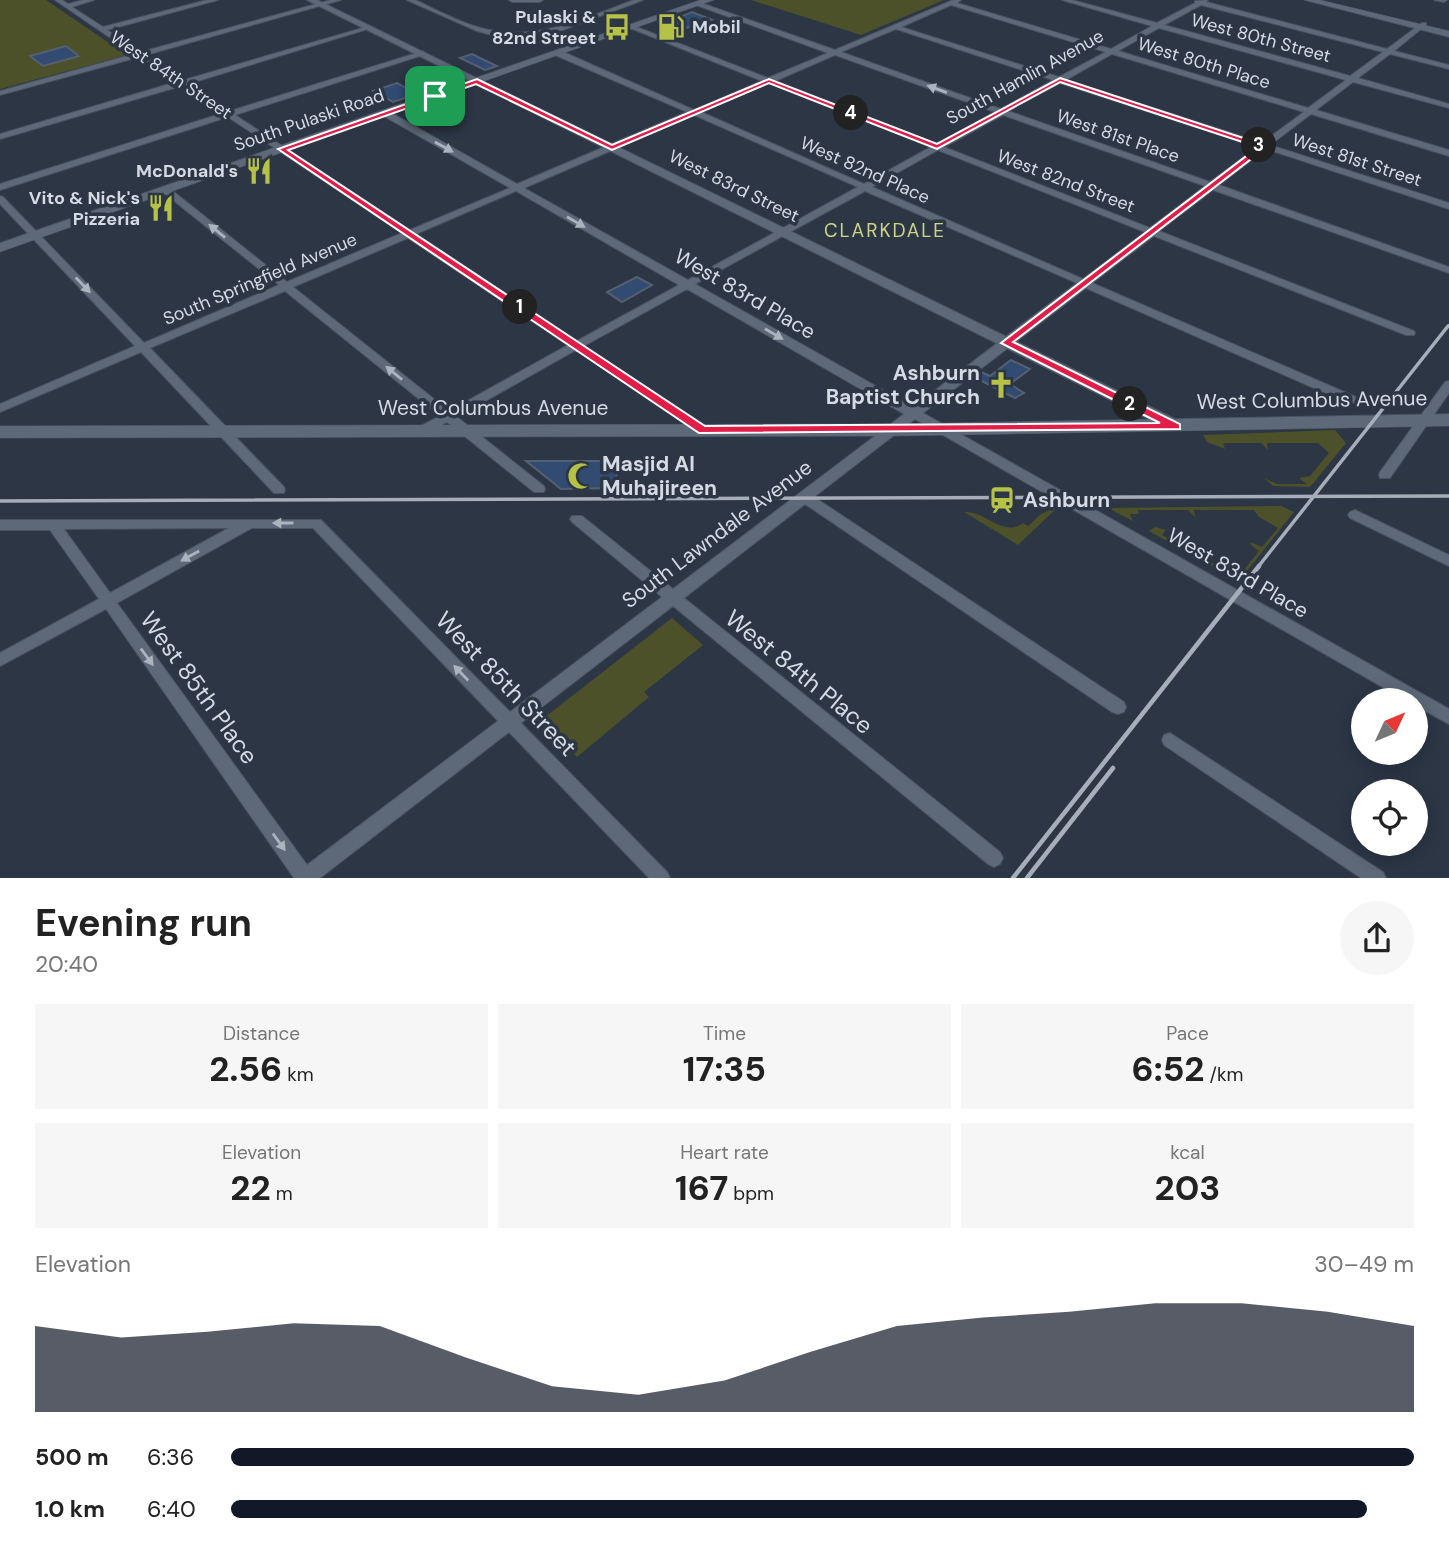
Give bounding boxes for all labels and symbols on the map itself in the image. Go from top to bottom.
place label: Pulaski & 82nd Street [492,5,596,50]
street label: West 80th Street [1188,8,1334,68]
bus stop icon: Pulaski & 82nd Street [602,12,632,42]
fuel station icon: Mobil [656,12,686,42]
place label: Mobil [692,15,740,39]
street label: South Hamlin Avenue [942,24,1108,130]
street label: West 84th Street [105,25,237,125]
street label: West 80th Place [1135,31,1273,95]
pin [405,66,465,126]
street label: South Pulaski Road [231,83,387,157]
one-way arrow [927,83,948,94]
pin: 4 [834,96,868,130]
street label: West 81st Place [1053,104,1183,168]
pin: 3 [1242,128,1276,162]
street label: West 81st Street [1289,128,1425,192]
street label: West 82nd Place [796,131,934,209]
one-way arrow [435,141,454,153]
street label: West 83rd Street [665,144,803,228]
street label: West 82nd Street [994,144,1138,218]
restaurant icon: McDonald's [244,156,274,186]
place label: McDonald's [136,159,238,183]
place label: Vito & Nick's Pizzeria [29,186,140,231]
restaurant icon: Vito & Nick's Pizzeria [146,193,176,223]
one-way arrow [567,215,586,228]
district label: CLARKDALE [824,218,946,243]
one-way arrow [208,223,226,238]
street label: South Springfield Avenue [159,227,361,331]
street label: West 83rd Place [669,242,821,346]
one-way arrow [75,276,91,294]
pin: 1 [503,290,538,324]
one-way arrow [764,328,783,340]
place label: Ashburn Baptist Church [826,359,980,411]
one-way arrow [386,366,403,381]
church icon: Ashburn Baptist Church [986,370,1016,400]
street label: West Columbus Avenue [1196,384,1428,416]
pin: 2 [1112,386,1148,422]
street label: West Columbus Avenue [378,394,608,422]
place label: Masjid Al Muhajireen [602,450,717,502]
street label: South Lawndale Avenue [616,453,818,615]
mosque icon: Masjid Al Muhajireen [566,461,596,491]
station icon: Ashburn [987,485,1017,515]
place label: Ashburn [1023,486,1110,514]
one-way arrow [272,517,294,529]
street label: West 83rd Place [1162,521,1314,625]
one-way arrow [180,549,200,561]
street label: West 84th Place [719,602,880,741]
street label: West 85th Place [134,605,265,770]
street label: West 85th Street [429,605,583,763]
one-way arrow [139,648,153,666]
one-way arrow [454,665,470,682]
north arrow [1351,688,1428,765]
one-way arrow [272,833,286,851]

